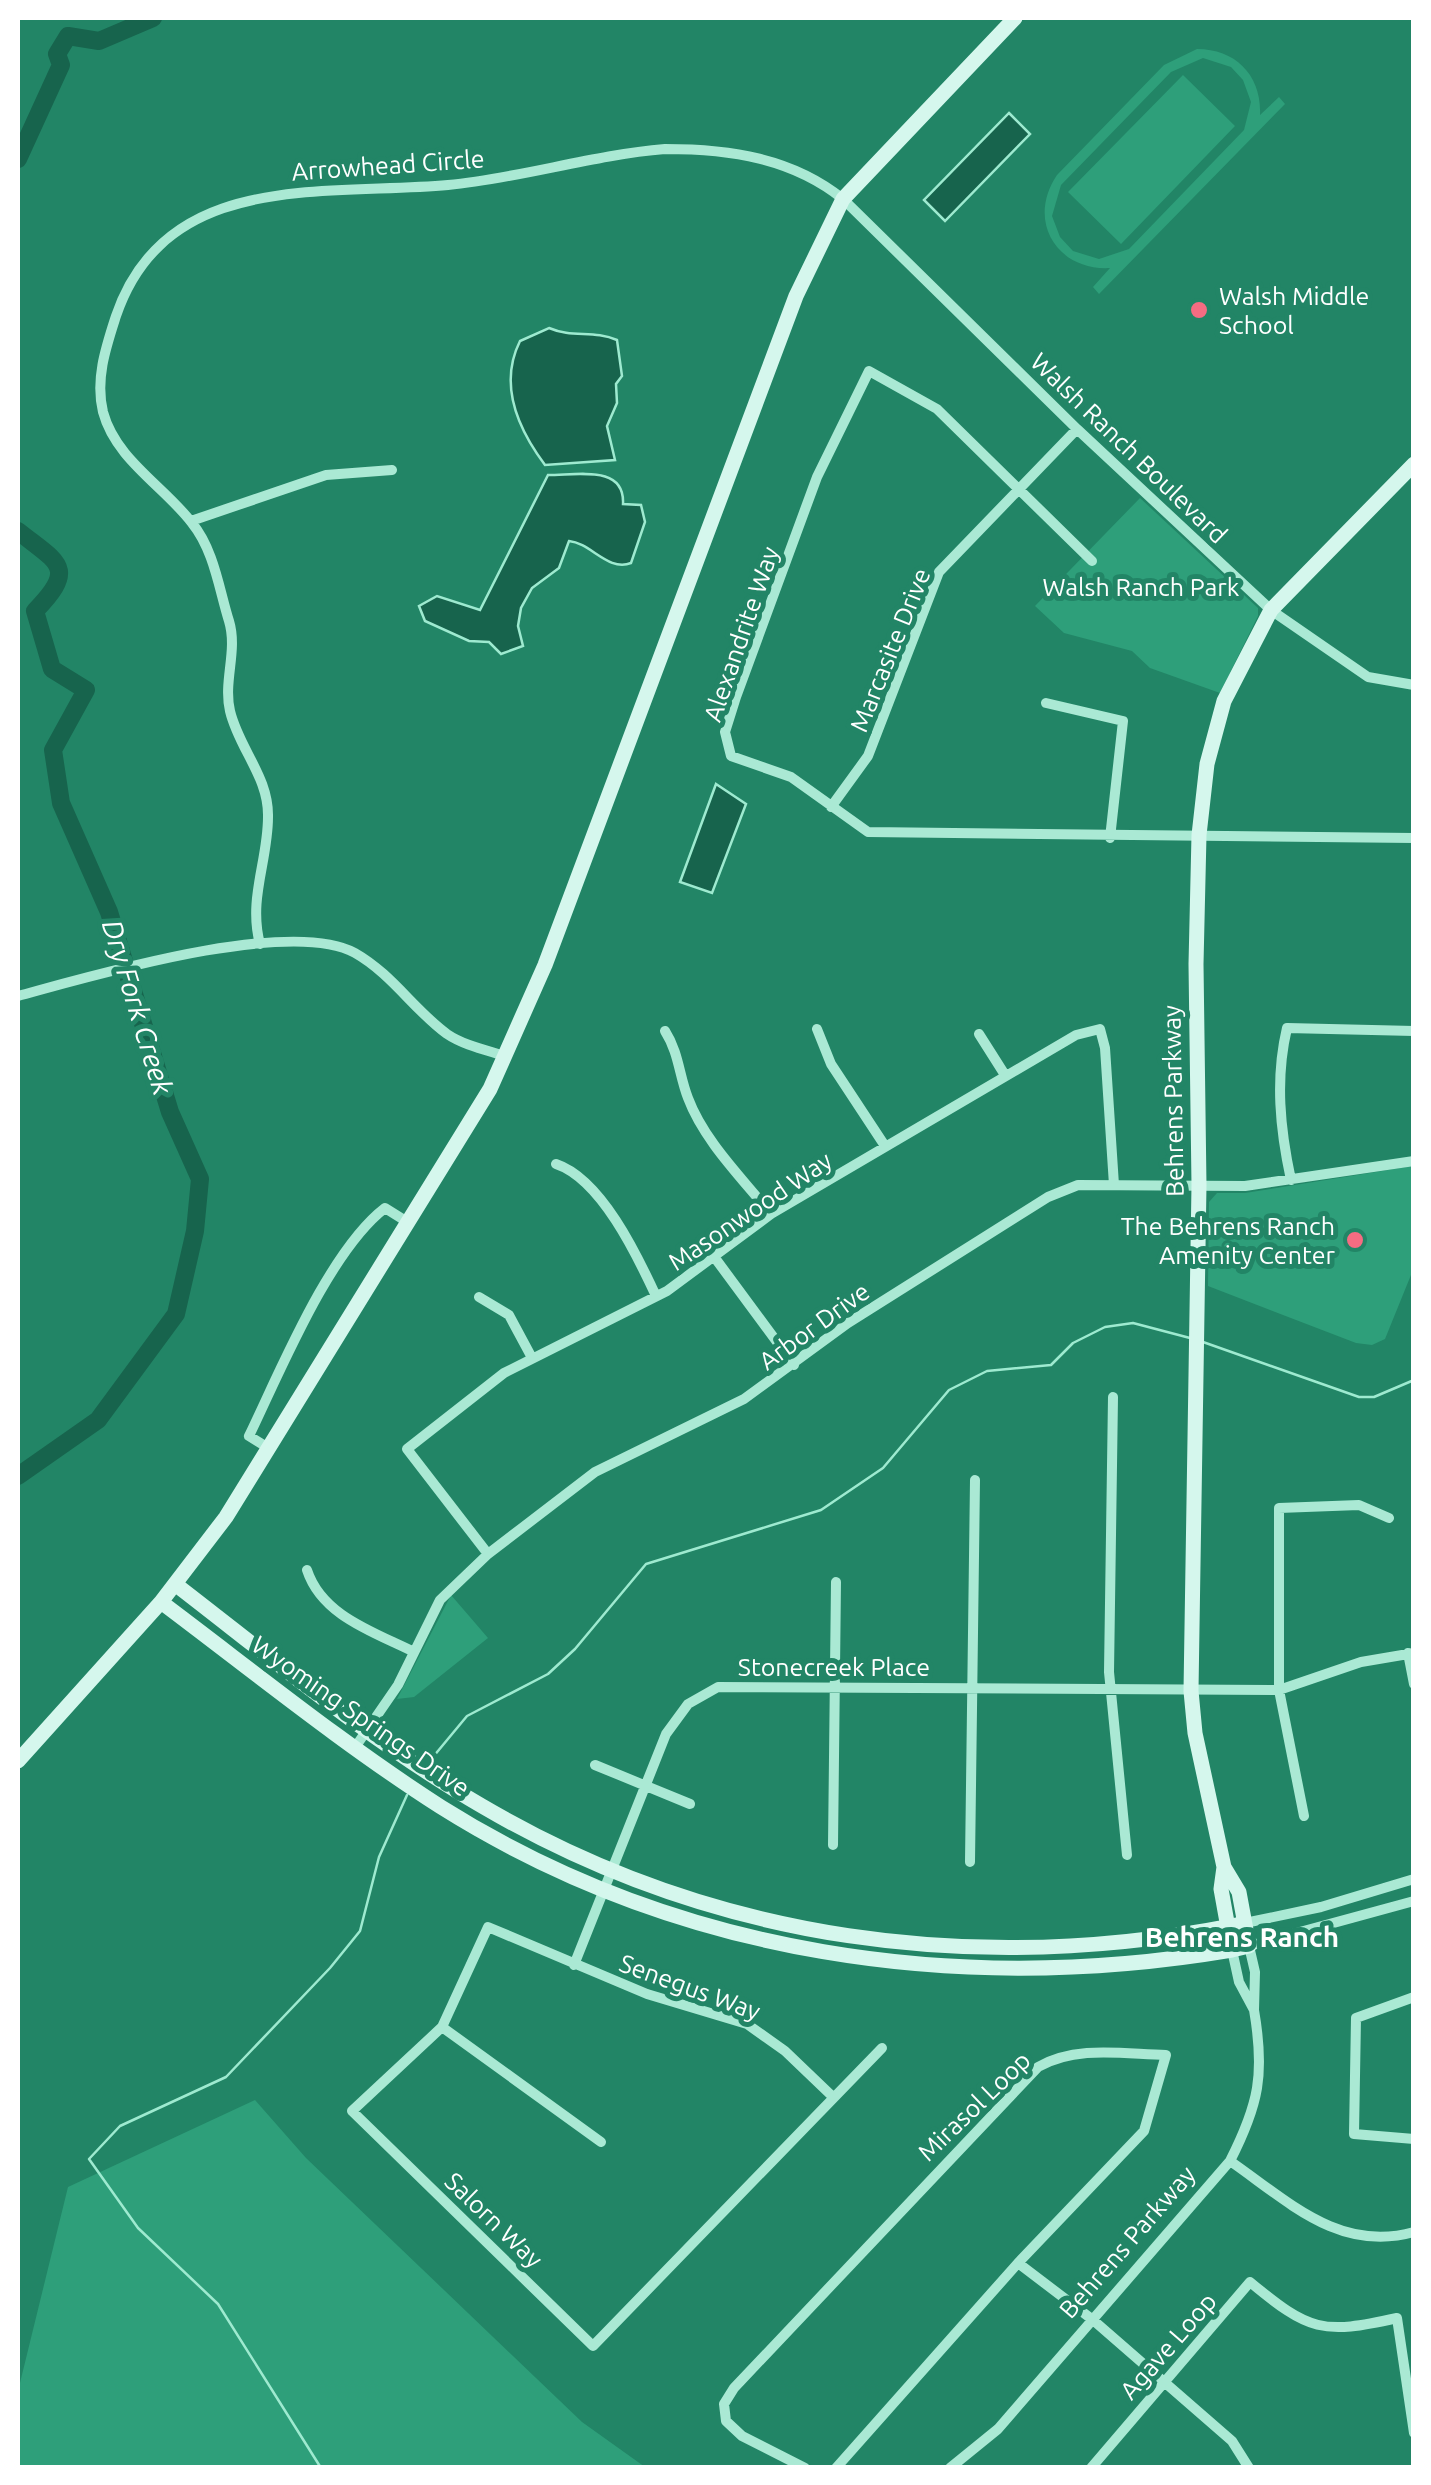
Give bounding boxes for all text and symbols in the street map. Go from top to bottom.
street label: Arrowhead Circle [291,144,485,186]
place label: Walsh Middle School [1219,282,1369,339]
marker: Walsh Middle School [1188,299,1210,321]
street label: Walsh Ranch Boulevard [1025,347,1233,549]
street label: Alexandrite Way [698,543,784,725]
street label: Marcasite Drive [844,564,936,736]
park label: Walsh Ranch Park [1043,573,1240,601]
water label: Dry Fork Creek [97,916,180,1099]
street label: Behrens Parkway [1157,1005,1189,1197]
street label: Masonwood Way [663,1146,837,1276]
place label: The Behrens Ranch Amenity Center [1121,1212,1336,1269]
marker: The Behrens Ranch Amenity Center [1344,1229,1366,1251]
street label: Arbor Drive [753,1277,875,1375]
street label: Wyoming Springs Drive [247,1630,475,1802]
street label: Stonecreek Place [738,1653,930,1681]
district label: Behrens Ranch [1145,1921,1339,1952]
street label: Senegus Way [616,1949,764,2025]
street label: Mirasol Loop [912,2046,1036,2166]
street label: Behrens Parkway [1053,2160,1201,2324]
street label: Salorn Way [440,2167,548,2273]
street label: Agave Loop [1114,2287,1222,2405]

